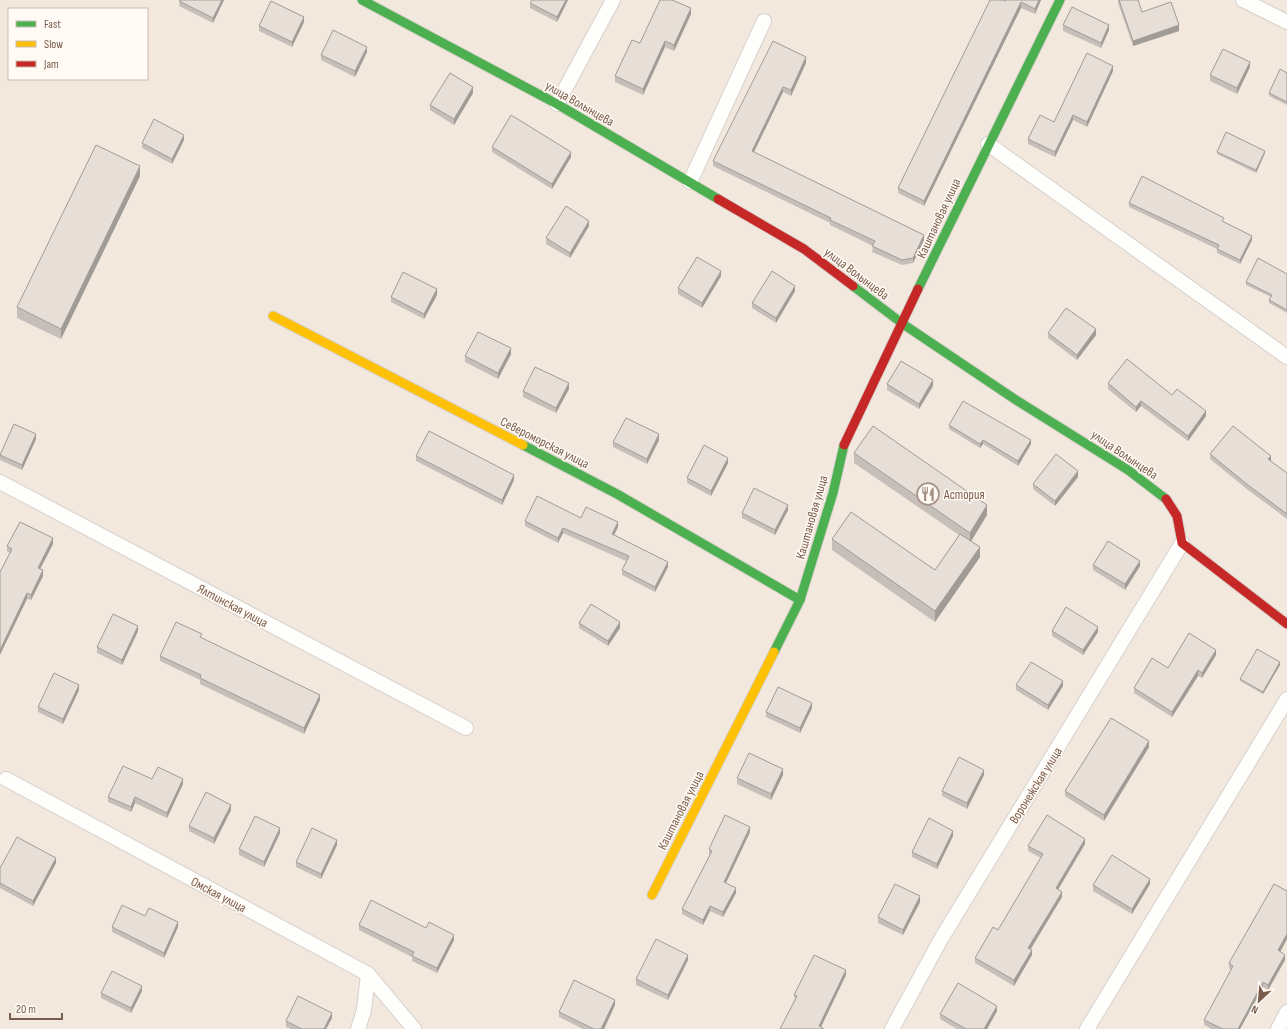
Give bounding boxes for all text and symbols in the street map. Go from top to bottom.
legend [8,8,148,80]
text: Fast [44,17,61,32]
text: Slow [44,37,63,52]
text: Jam [43,57,59,72]
street label: улица Волынцева [542,78,617,130]
street label: Каштановая улица [913,176,964,261]
street label: улица Волынцева [821,244,892,303]
street label: Североморская улица [497,414,592,472]
street label: улица Волынцева [1088,427,1161,483]
street label: Каштановая улица [792,474,832,561]
restaurant icon: Астория [915,481,941,507]
place label: Астория [943,487,985,503]
street label: Ялтинская улица [195,581,270,631]
street label: Воронежская улица [1006,744,1066,827]
street label: Каштановая улица [654,768,708,852]
street label: Омская улица [188,874,249,916]
north arrow [1239,981,1279,1021]
scale bar [10,995,62,1021]
text: 20 m [16,1002,36,1017]
text: N [1249,1002,1260,1017]

